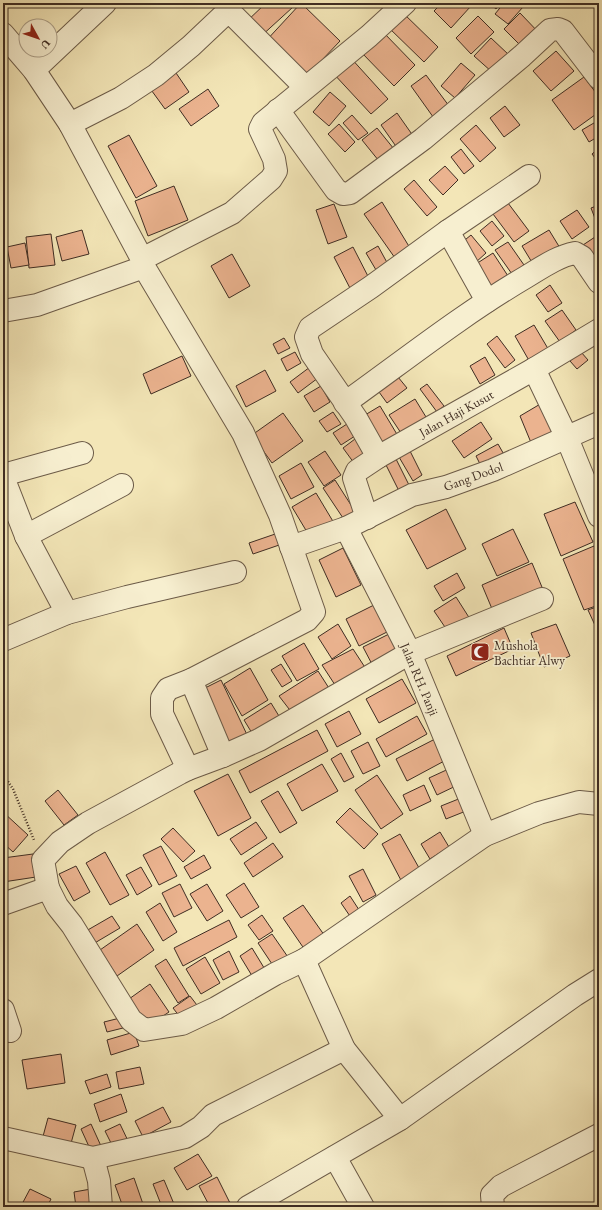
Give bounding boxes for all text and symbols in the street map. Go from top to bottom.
north arrow [18,18,58,58]
text: U [37,37,54,53]
street label: Jalan Haji Kusut [415,386,496,441]
street label: Gang Dodol [441,458,505,495]
place label: Mushola Bachtiar Alwy [494,637,565,669]
street label: Jalan RH. Panji [396,639,442,718]
mosque icon: Mushola Bachtiar Alwy [469,641,491,663]

